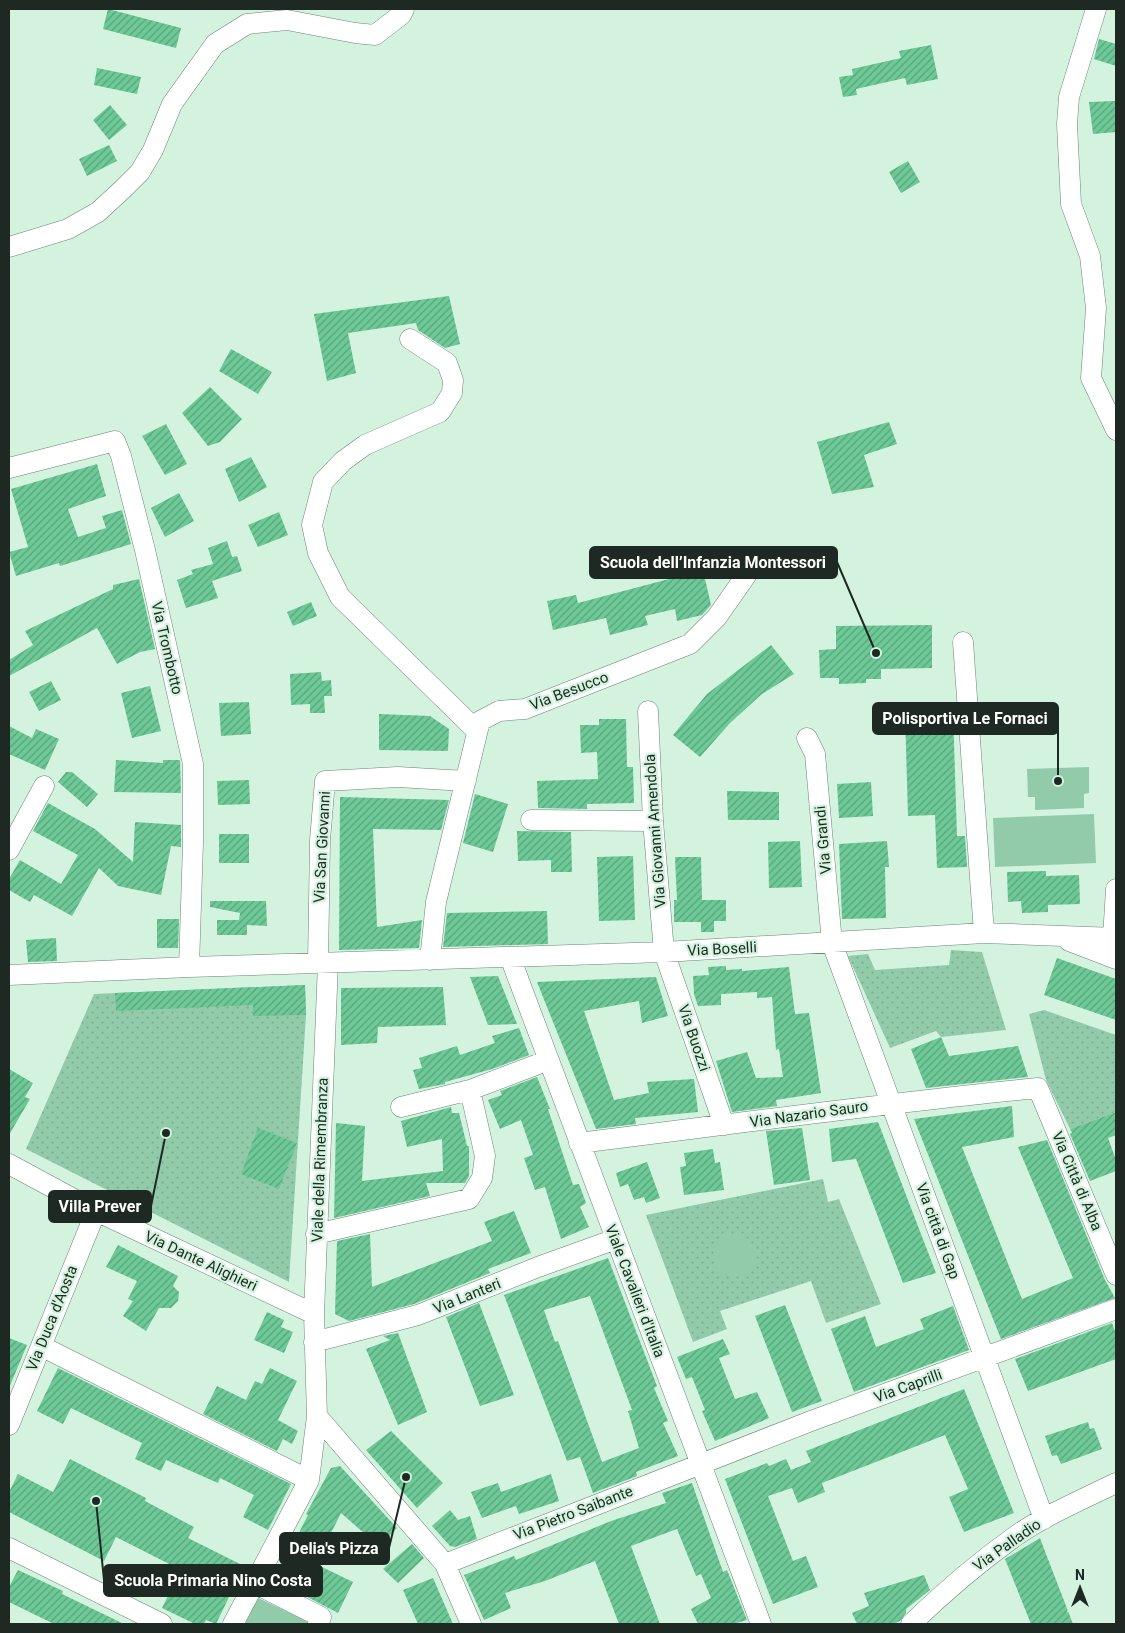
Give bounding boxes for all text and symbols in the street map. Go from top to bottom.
callout: Scuola dell’Infanzia Montessori [590,547,837,578]
text: Scuola dell’Infanzia Montessori [600,553,826,572]
street label: Via Trombotto [148,600,186,696]
street label: Via Besucco [527,668,611,714]
callout: Polisportiva Le Fornaci [873,703,1058,734]
text: Polisportiva Le Fornaci [882,709,1048,728]
street label: Via Giovanni Amendola [641,753,669,909]
street label: Via San Giovanni [310,791,334,903]
street label: Via Grandi [811,805,835,875]
street label: Via Boselli [687,938,757,960]
street label: Via Buozzi [674,1002,714,1074]
street label: Viale della Rimembranza [308,1077,332,1243]
street label: Via Nazario Sauro [749,1097,869,1131]
street label: Via Città di Alba [1048,1129,1106,1233]
street label: Via città di Gap [912,1181,964,1281]
callout: Villa Prever [49,1191,151,1222]
text: Villa Prever [59,1197,142,1216]
street label: Viale Cavalieri d'Italia [601,1222,669,1360]
street label: Via Dante Alighieri [142,1227,260,1295]
street label: Via Duca d'Aosta [23,1263,81,1373]
street label: Via Lanteri [431,1274,503,1318]
street label: Via Caprilli [872,1365,944,1407]
street label: Via Pietro Saibante [511,1482,635,1544]
street label: Via Palladio [970,1515,1044,1575]
callout: Delia's Pizza [280,1533,389,1564]
text: Delia's Pizza [289,1539,379,1558]
north arrow [1055,1563,1105,1613]
callout: Scuola Primaria Nino Costa [104,1565,322,1596]
text: N [1075,1567,1085,1583]
text: Scuola Primaria Nino Costa [114,1571,312,1590]

